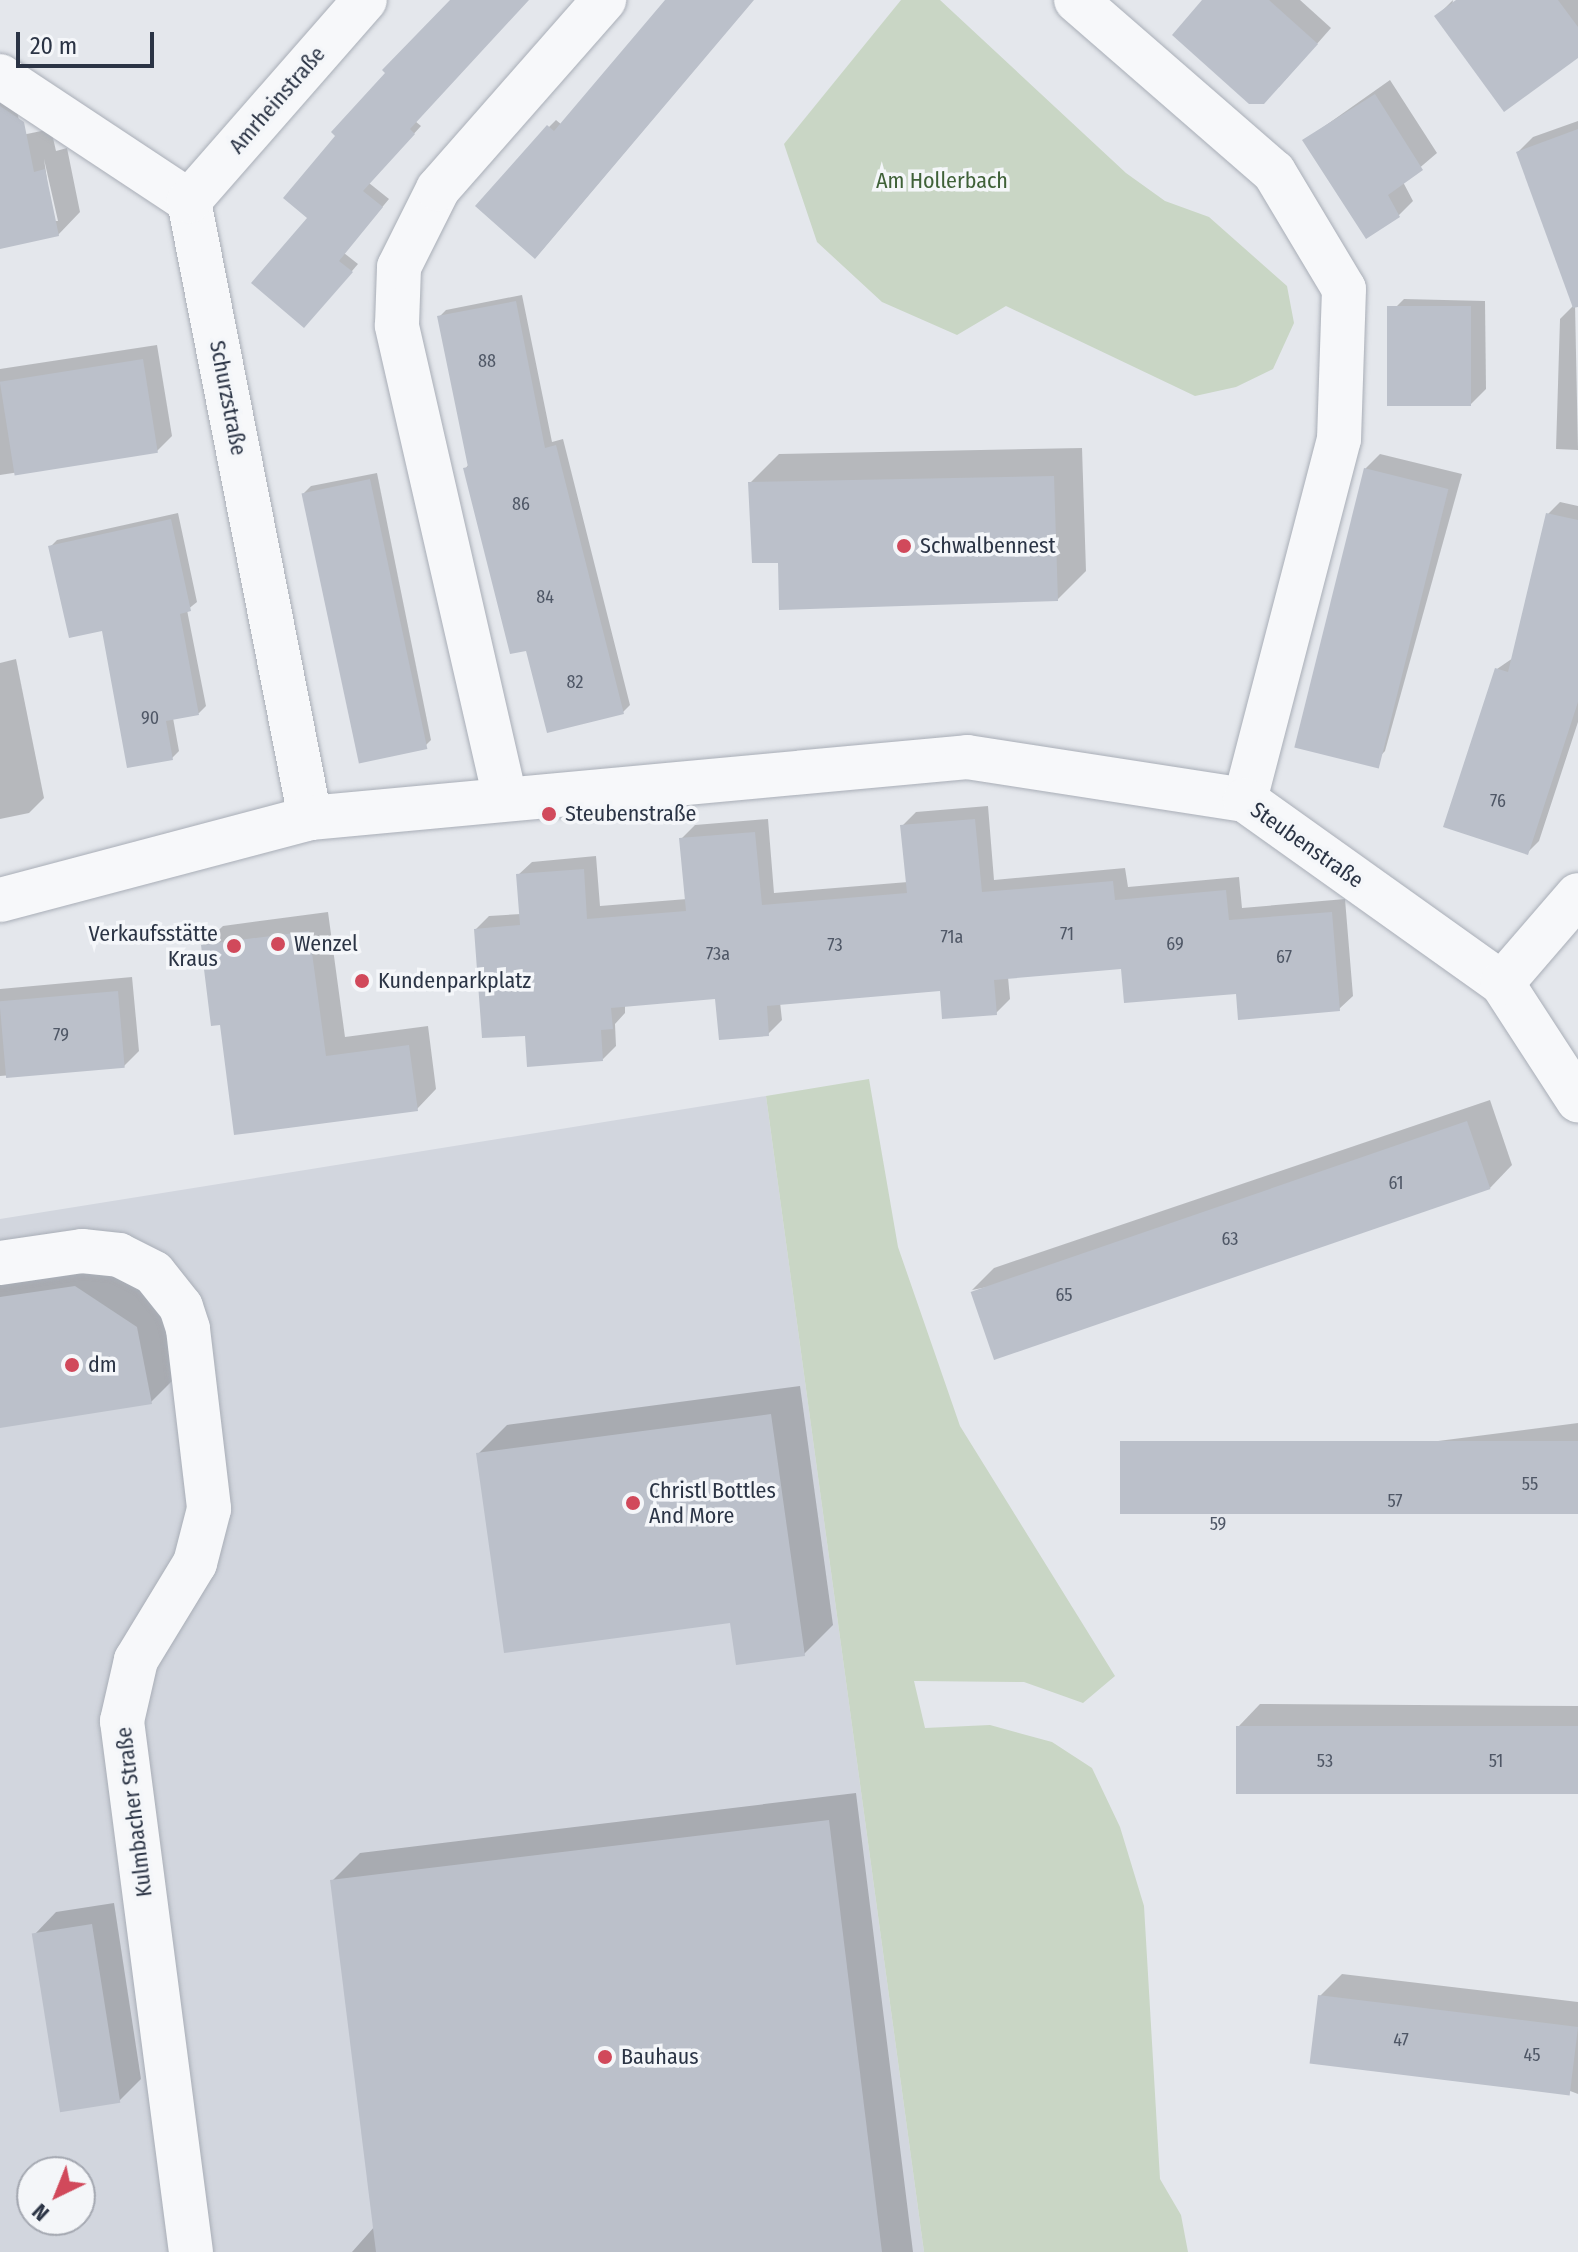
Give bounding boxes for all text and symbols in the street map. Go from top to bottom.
scale bar [20,16,158,66]
text: 20 m [30,32,77,60]
street label: Amrheinstraße [223,41,331,159]
park label: Am Hollerbach [876,168,1008,194]
street label: Schurzstraße [204,338,252,458]
house number: 88 [478,350,496,372]
house number: 86 [512,493,530,515]
place label: Schwalbennest [920,533,1056,559]
marker: Schwalbennest [895,537,913,555]
house number: 84 [536,586,554,608]
house number: 82 [567,671,583,693]
house number: 90 [141,707,159,729]
house number: 76 [1490,790,1506,812]
street label: Steubenstraße [1246,797,1368,893]
place label: Steubenstraße [565,801,696,827]
marker: Steubenstraße [540,805,558,823]
place label: Verkaufsstätte Kraus [89,920,218,972]
house number: 71 [1060,923,1074,945]
house number: 71a [941,926,963,948]
place label: Wenzel [294,931,358,957]
house number: 69 [1166,933,1184,955]
house number: 73 [827,934,843,956]
marker: Wenzel [269,935,287,953]
marker: Verkaufsstätte Kraus [225,937,243,955]
house number: 73a [706,943,730,965]
house number: 67 [1276,946,1292,968]
place label: Kundenparkplatz [378,968,531,994]
marker: Kundenparkplatz [353,972,371,990]
house number: 79 [53,1024,69,1046]
house number: 61 [1388,1172,1404,1194]
house number: 63 [1222,1228,1238,1250]
house number: 65 [1055,1284,1073,1306]
place label: dm [88,1352,117,1378]
marker: dm [63,1356,81,1374]
house number: 55 [1522,1473,1538,1495]
place label: Christl Bottles And More [649,1477,776,1528]
house number: 57 [1387,1490,1403,1512]
marker: Christl Bottles And More [624,1494,642,1512]
house number: 59 [1210,1513,1226,1535]
street label: Kulmbacher Straße [110,1725,158,1899]
house number: 53 [1317,1750,1333,1772]
house number: 51 [1489,1750,1503,1772]
house number: 47 [1393,2029,1409,2051]
place label: Bauhaus [621,2044,699,2070]
house number: 45 [1524,2044,1540,2066]
marker: Bauhaus [596,2048,614,2066]
north arrow [16,2156,96,2236]
text: N [27,2198,55,2227]

